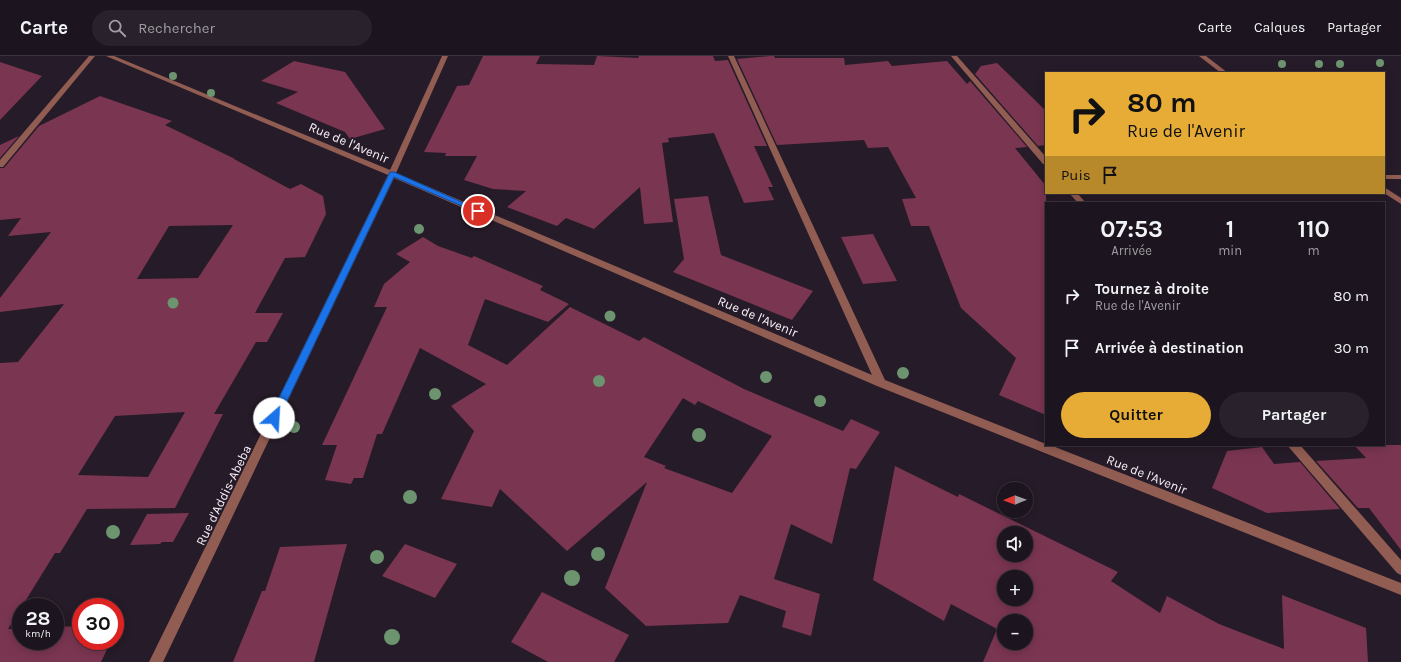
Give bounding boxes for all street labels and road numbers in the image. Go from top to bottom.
street label: Rue de l'Avenir [307,119,391,166]
street label: Rue de l'Avenir [716,293,800,340]
street label: Rue d'Addis-Abeba [193,443,254,548]
street label: Rue de l'Avenir [1104,452,1189,498]

